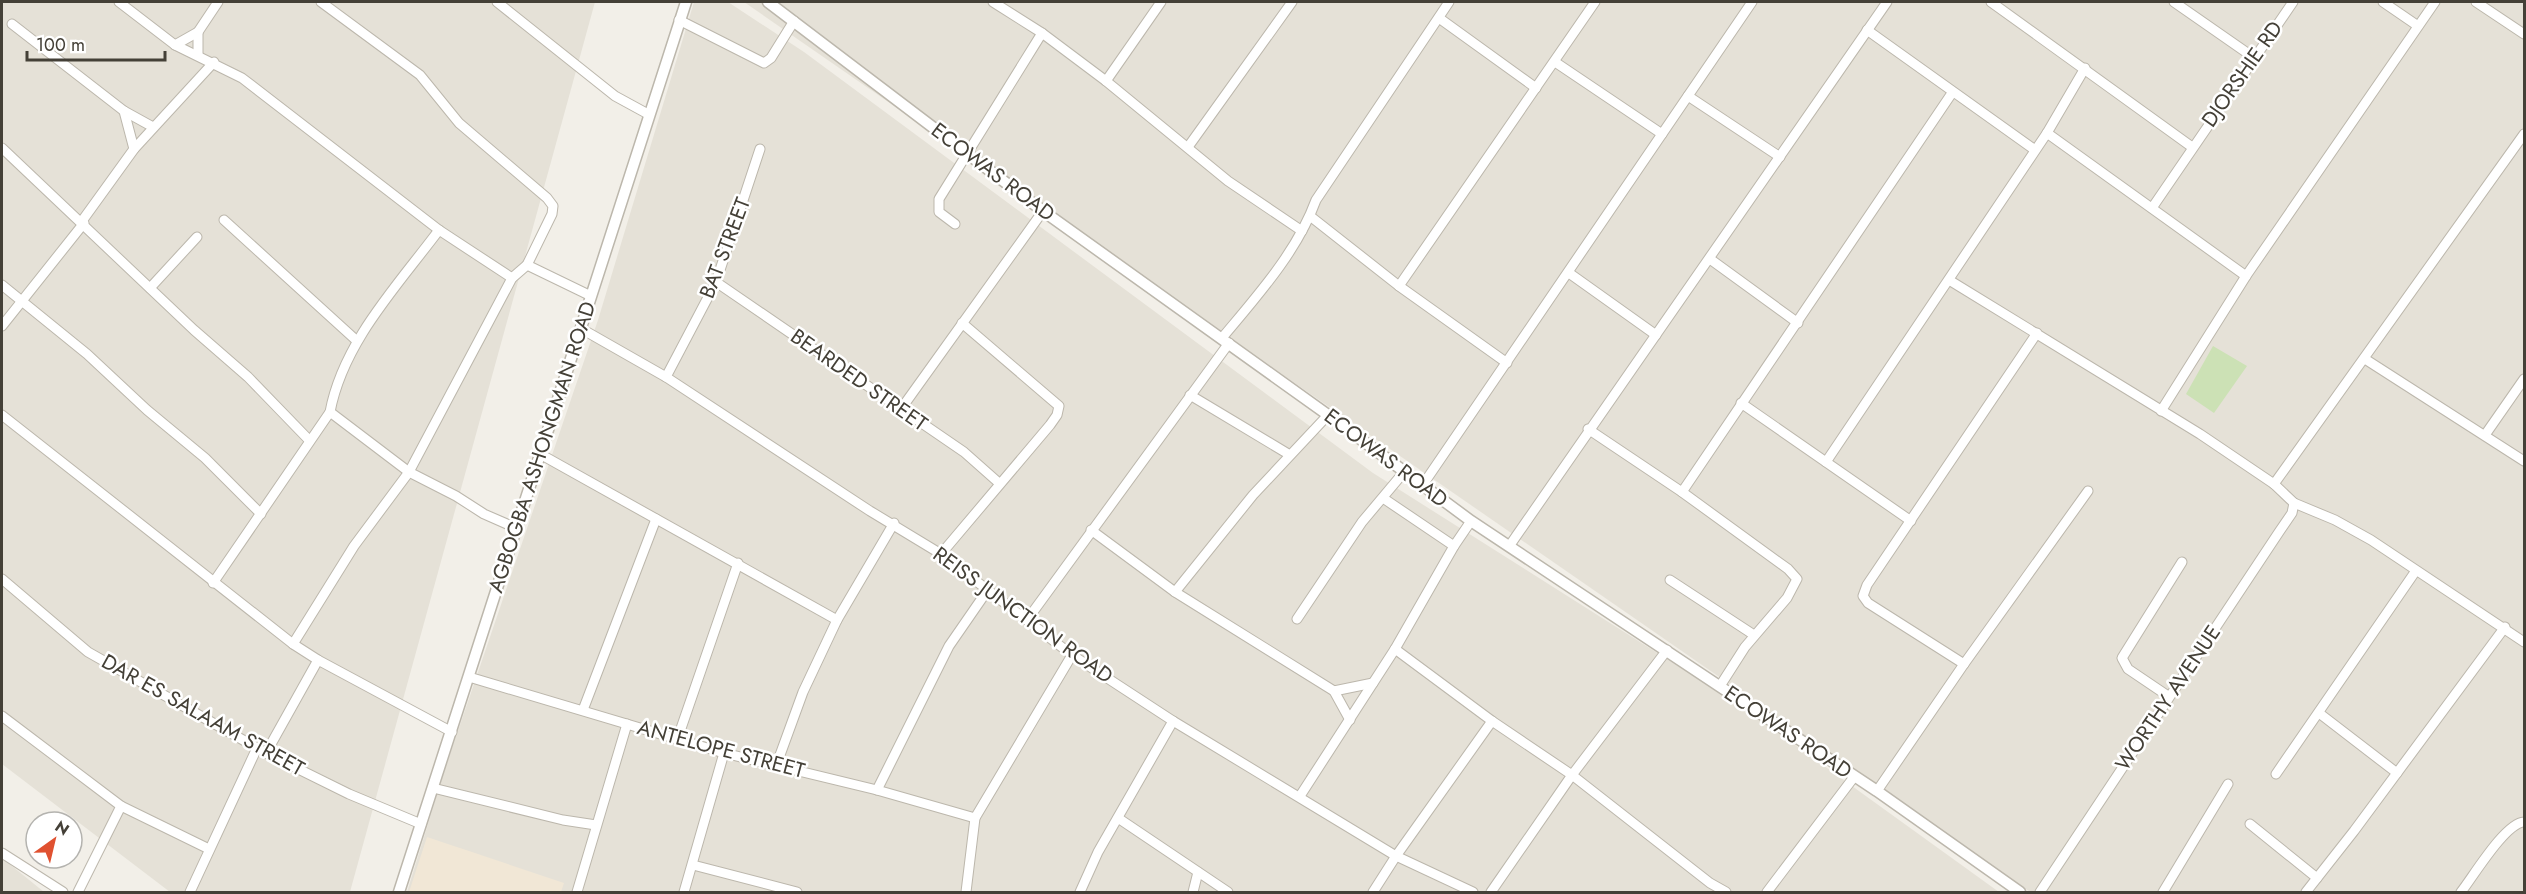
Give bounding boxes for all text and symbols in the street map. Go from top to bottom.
street label: DJORSHIE RD [2194,15,2290,133]
scale bar [27,24,165,62]
text: 100 m [36,32,85,58]
street label: ECOWAS ROAD [925,115,1061,229]
street label: BAT STREET [692,193,758,303]
street label: AGBOGBA ASHONGMAN ROAD [481,298,603,596]
street label: BEARDED STREET [784,321,934,439]
street label: ECOWAS ROAD [1318,401,1454,515]
street label: REISS JUNCTION ROAD [927,539,1119,691]
street label: WORTHY AVENUE [2108,619,2228,777]
street label: DAR ES SALAAM STREET [96,647,310,783]
street label: ECOWAS ROAD [1718,678,1858,786]
street label: ANTELOPE STREET [634,712,808,786]
north arrow [24,810,84,870]
text: N [50,815,74,841]

